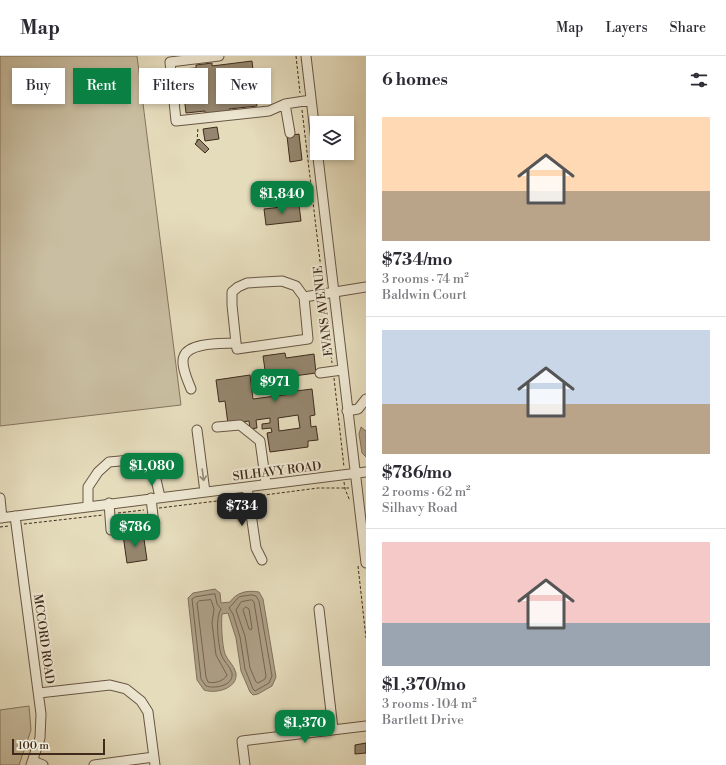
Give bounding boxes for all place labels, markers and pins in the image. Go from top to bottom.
pin: $1,840 [249,181,315,215]
pin: $971 [251,369,299,403]
pin: $1,080 [119,453,185,487]
pin: $734 [218,493,266,527]
pin: $786 [111,514,159,548]
pin: $1,370 [272,710,338,744]

